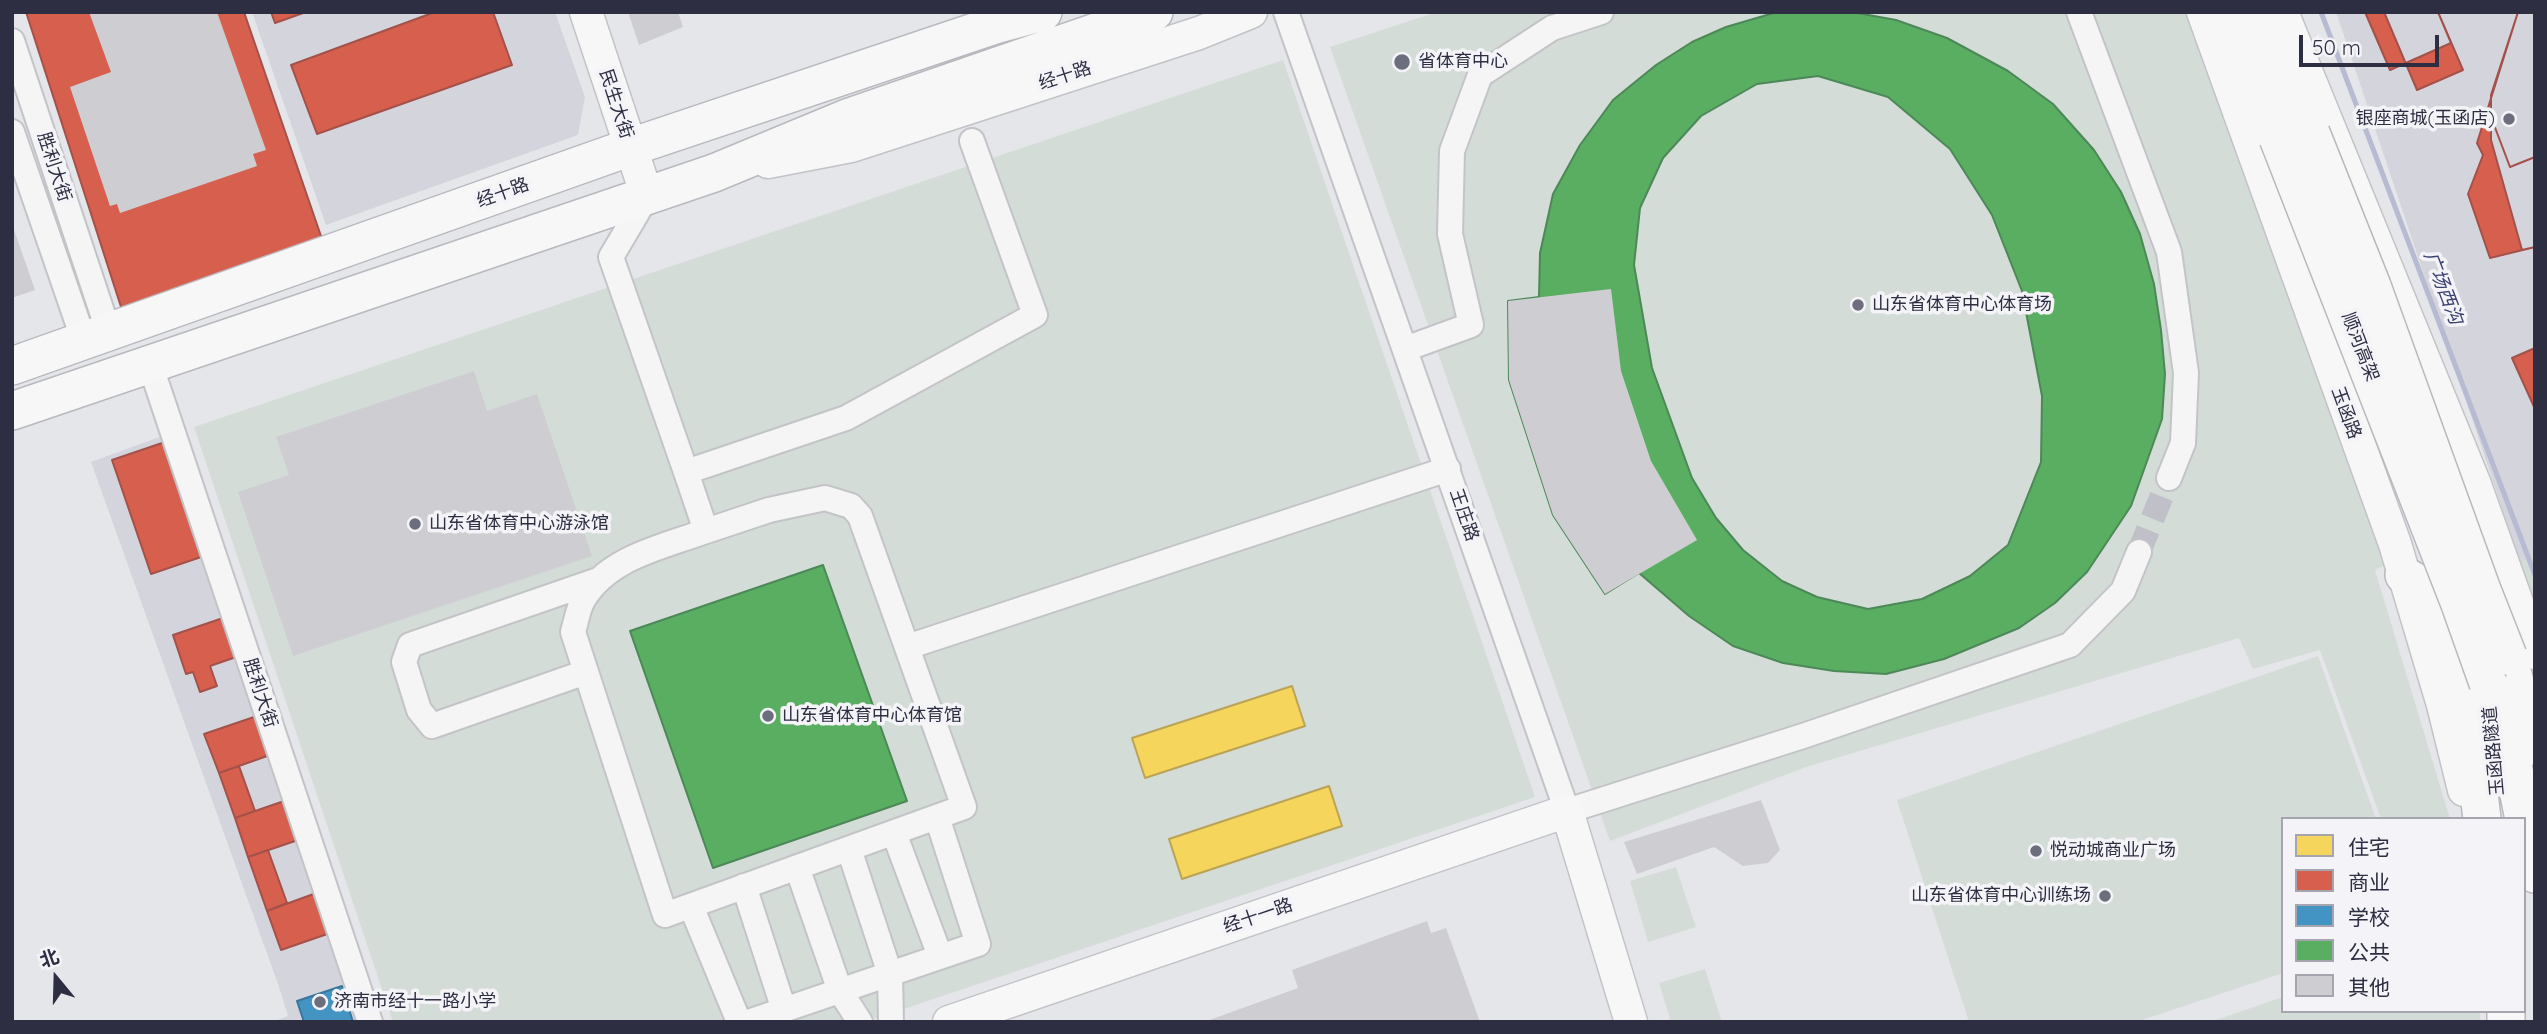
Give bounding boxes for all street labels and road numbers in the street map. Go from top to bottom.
street label: 经十路 [1036,57,1094,95]
street label: 民生大街 [595,66,637,142]
street label: 胜利大街 [33,129,75,205]
street label: 经十路 [474,174,532,212]
street label: 顺河高架 [2337,310,2383,384]
street label: 玉函路 [2327,384,2365,442]
street label: 王庄路 [1445,486,1483,544]
street label: 胜利大街 [239,655,281,731]
street label: 玉函路隧道 [2479,705,2509,797]
street label: 经十一路 [1220,894,1296,938]

